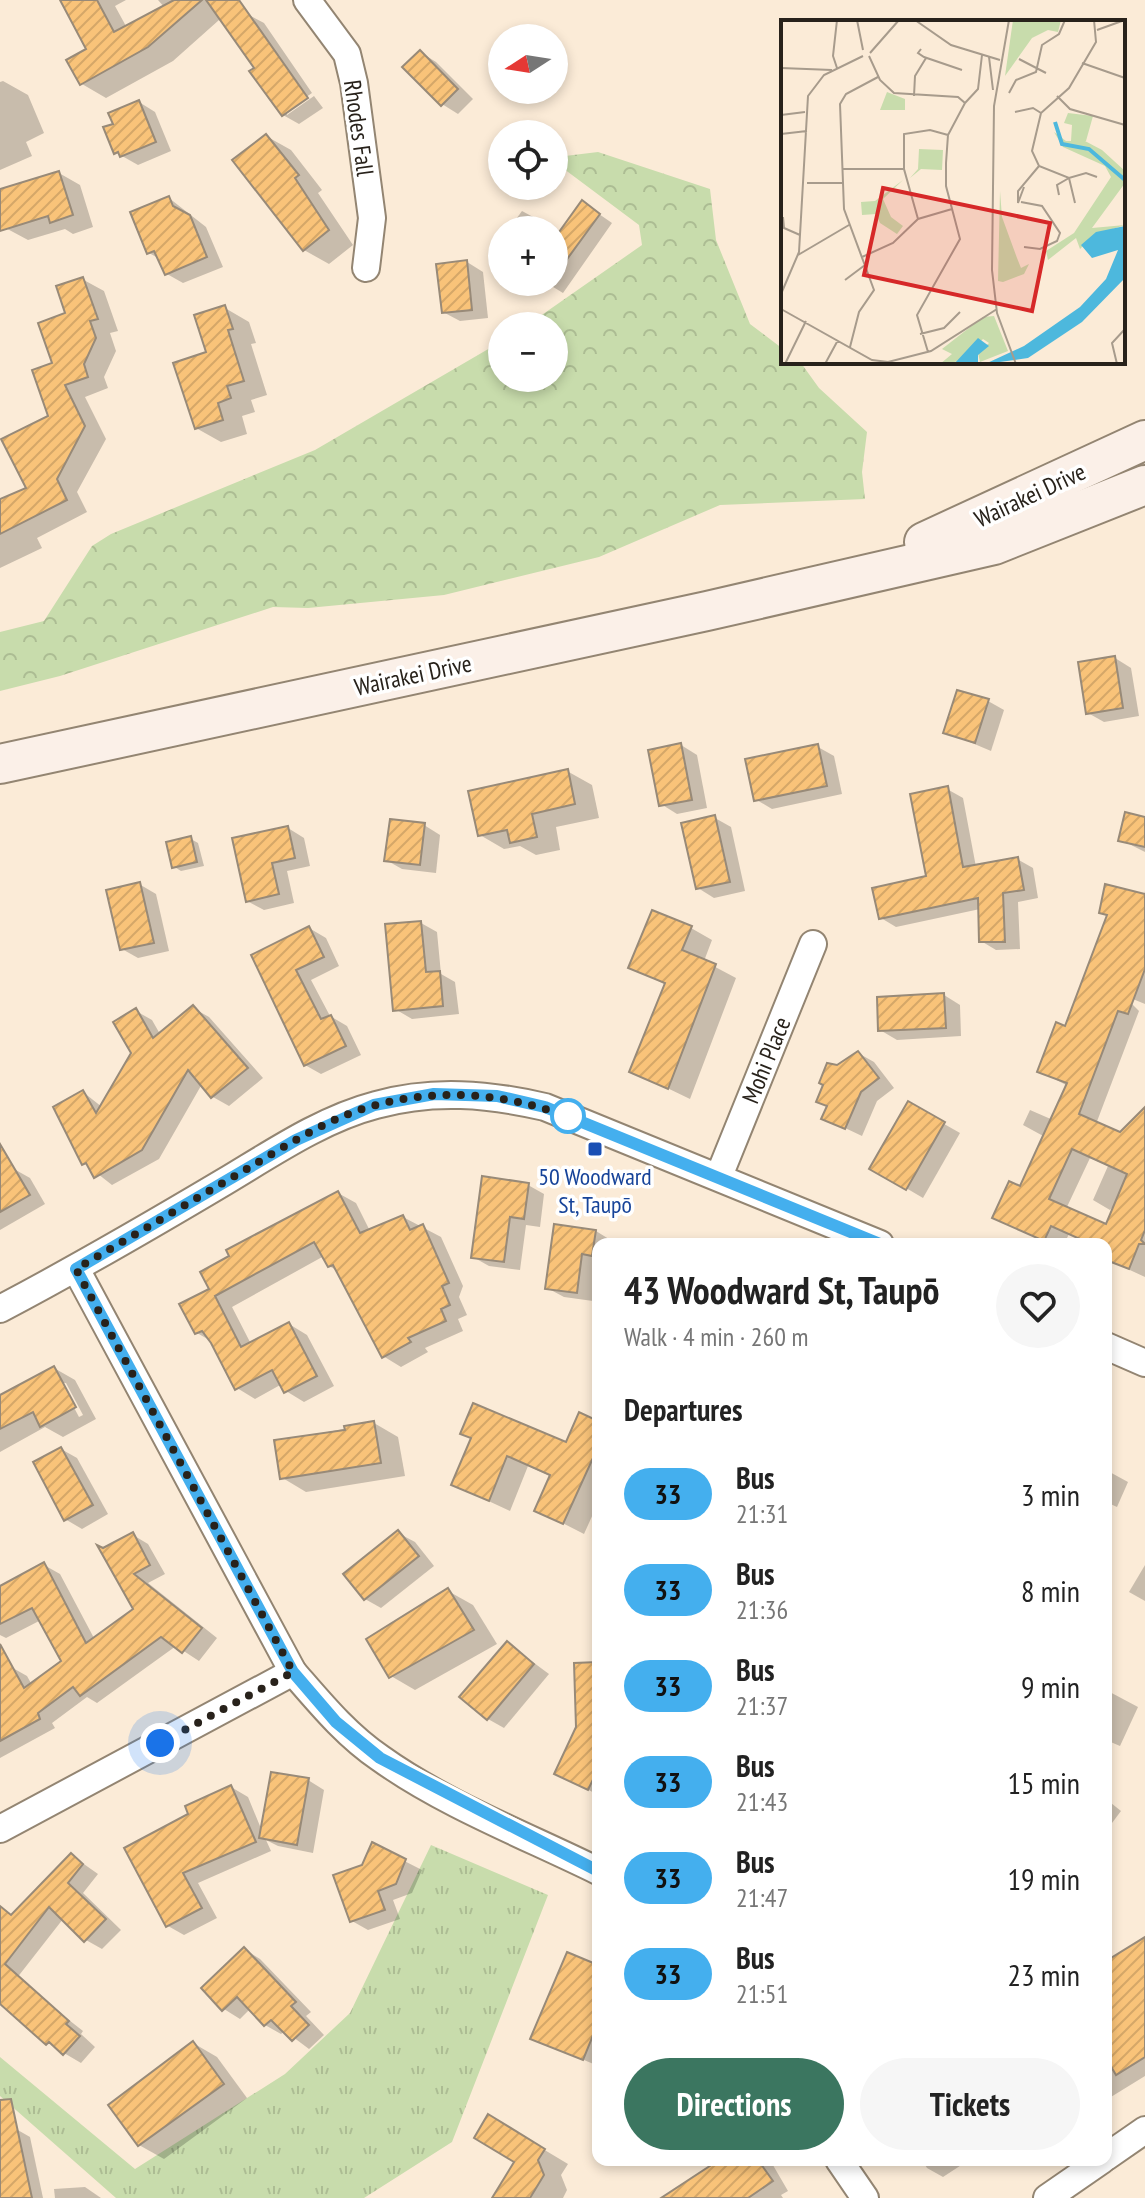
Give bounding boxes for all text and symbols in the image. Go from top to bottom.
inset map [781,20,1125,364]
north arrow [488,24,568,104]
map controls [488,24,568,392]
street label: Rhodes Fall [337,78,381,178]
button: locate [488,120,568,200]
button: + [488,216,568,296]
button: − [488,312,568,392]
street label: Wairakei Drive [969,456,1091,534]
street label: Wairakei Drive [351,647,475,703]
street label: Mohi Place [735,1012,797,1108]
unlabelled marker [551,1099,585,1133]
marker: 50 Woodward St, Taupō [586,1140,604,1158]
place label: 50 Woodward St, Taupō [538,1161,652,1220]
button: heart [996,1264,1080,1348]
text: 43 Woodward St, Taupō [624,1265,939,1314]
text: Walk · 4 min · 260 m [624,1320,808,1353]
text: Departures [624,1390,742,1429]
text: Bus [736,1458,775,1497]
text: 33 [655,1475,681,1512]
text: 3 min [1021,1475,1080,1514]
text: 21:31 [736,1497,788,1530]
text: Bus [736,1554,775,1593]
text: 33 [655,1571,681,1608]
text: 8 min [1021,1571,1080,1610]
text: 21:36 [736,1593,788,1626]
text: Bus [736,1650,775,1689]
text: 33 [655,1667,681,1704]
text: 9 min [1021,1667,1080,1706]
text: 21:37 [736,1689,788,1722]
your location [140,1723,180,1763]
text: Bus [736,1746,775,1785]
text: 33 [655,1763,681,1800]
text: 15 min [1007,1763,1080,1802]
text: 21:43 [736,1785,788,1818]
text: Bus [736,1842,775,1881]
text: 33 [655,1859,681,1896]
text: 19 min [1007,1859,1080,1898]
text: 21:47 [736,1881,788,1914]
text: Bus [736,1938,775,1977]
text: 33 [655,1955,681,1992]
text: 23 min [1007,1955,1080,1994]
text: 21:51 [736,1977,788,2010]
button: Directions [624,2058,844,2150]
button: Tickets [860,2058,1080,2150]

